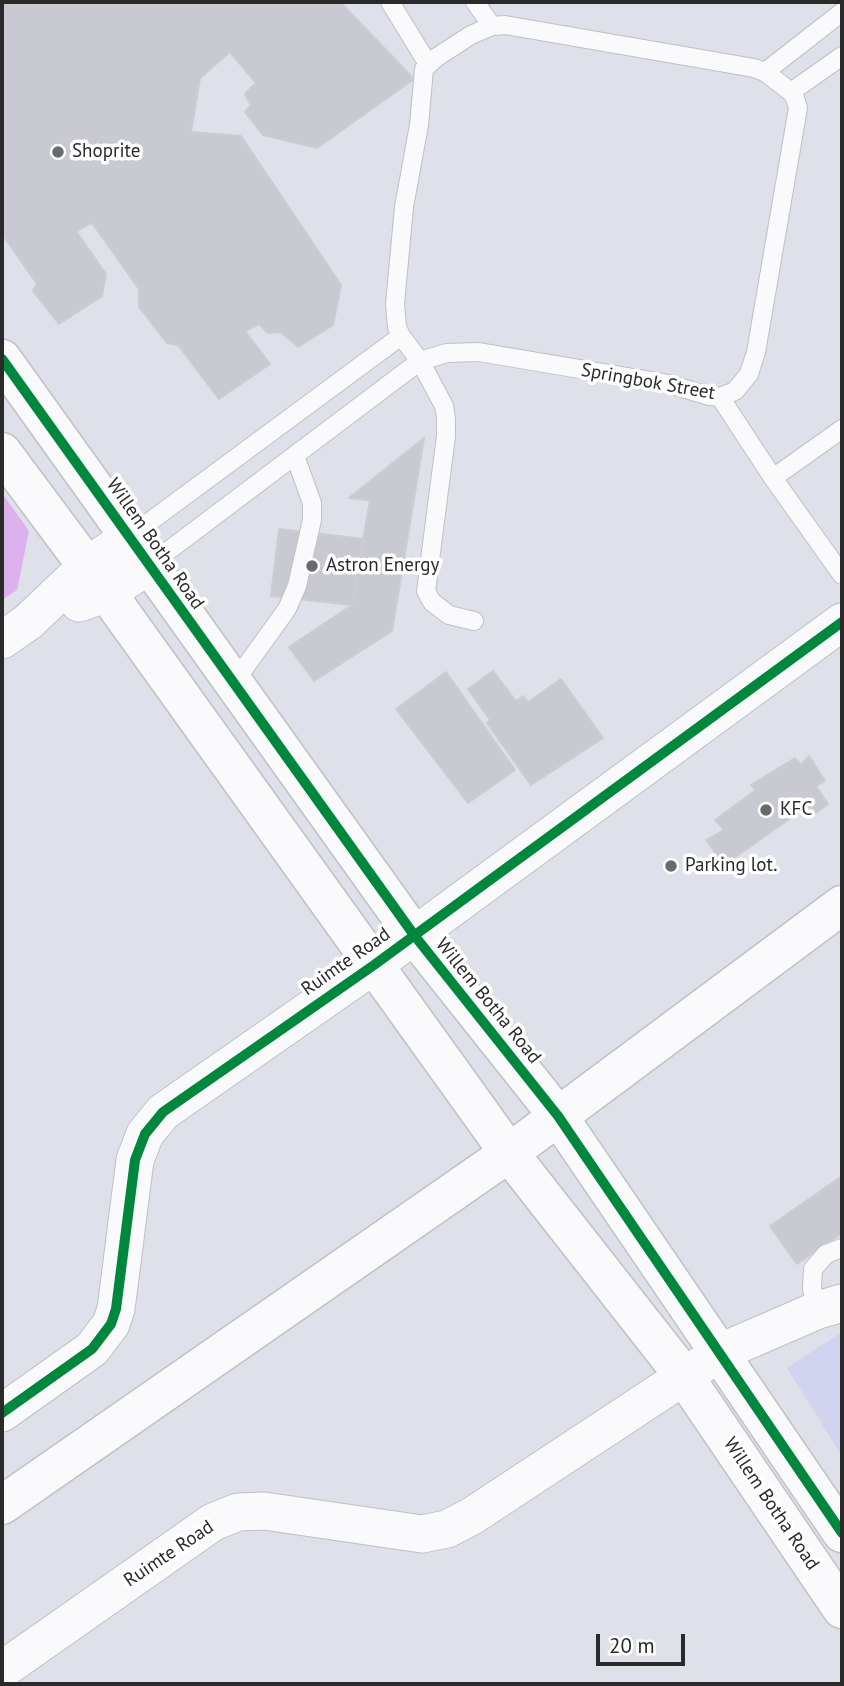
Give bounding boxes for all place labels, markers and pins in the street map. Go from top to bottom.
place label: Shoprite [72,141,140,163]
marker: Shoprite [50,144,66,160]
place label: Astron Energy [326,555,439,577]
marker: Astron Energy [304,558,320,574]
place label: KFC [780,799,812,821]
marker: KFC [758,802,774,818]
place label: Parking lot. [685,855,777,877]
marker: Parking lot. [663,858,679,874]

